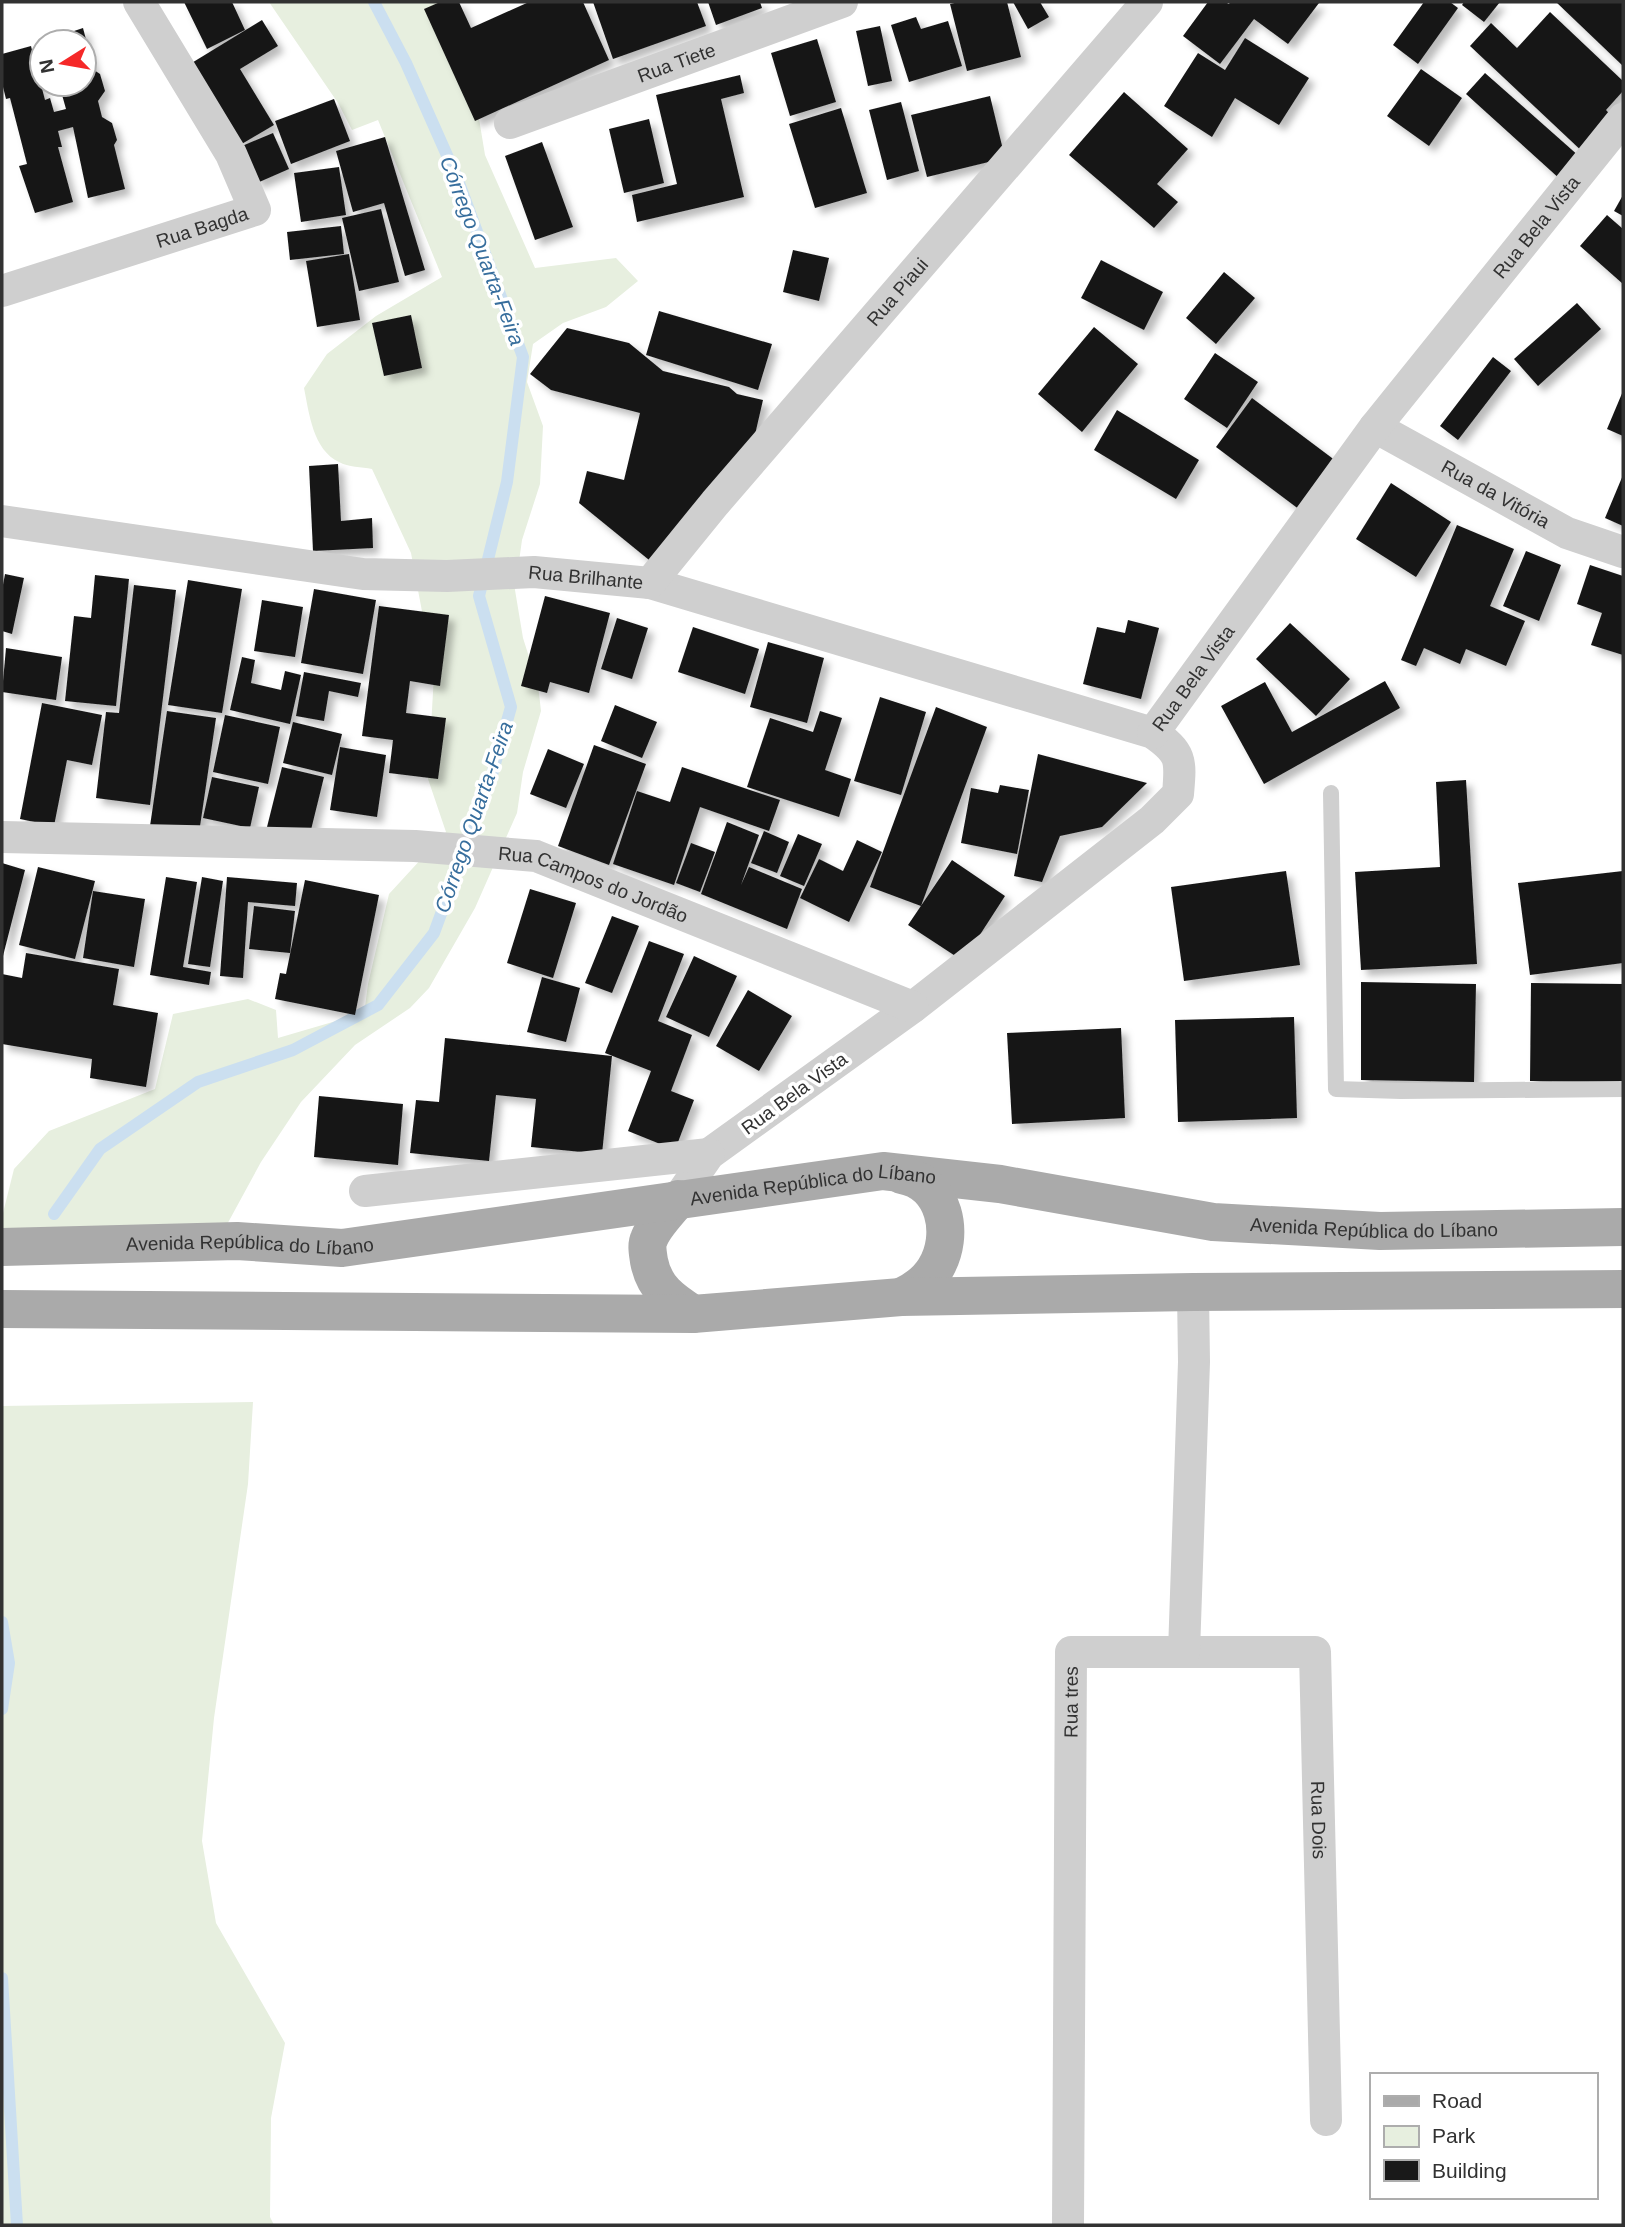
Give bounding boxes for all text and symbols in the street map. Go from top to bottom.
north arrow [28,28,98,98]
street label: Rua Tiete [635,39,718,87]
text: N [35,57,58,75]
water label: Córrego Quarta-Feira [436,153,529,349]
street label: Rua Bela Vista [1489,171,1584,283]
street label: Rua Bagda [154,203,251,252]
street label: Rua Piaui [863,254,932,330]
street label: Rua da Vitória [1438,456,1554,533]
street label: Rua Brilhante [527,562,644,593]
street label: Rua Bela Vista [1148,621,1239,735]
water label: Córrego Quarta-Feira [430,718,517,915]
street label: Rua Campos do Jordão [497,843,691,927]
street label: Rua Bela Vista [737,1048,852,1139]
street label: Avenida República do Líbano [689,1161,937,1209]
street label: Avenida República do Líbano [1249,1214,1498,1242]
street label: Avenida República do Líbano [126,1231,375,1259]
street label: Rua tres [1061,1666,1082,1738]
street label: Rua Dois [1307,1781,1330,1859]
legend [1370,2073,1597,2199]
text: Road [1432,2089,1482,2112]
text: Park [1432,2124,1476,2147]
text: Building [1432,2159,1507,2182]

